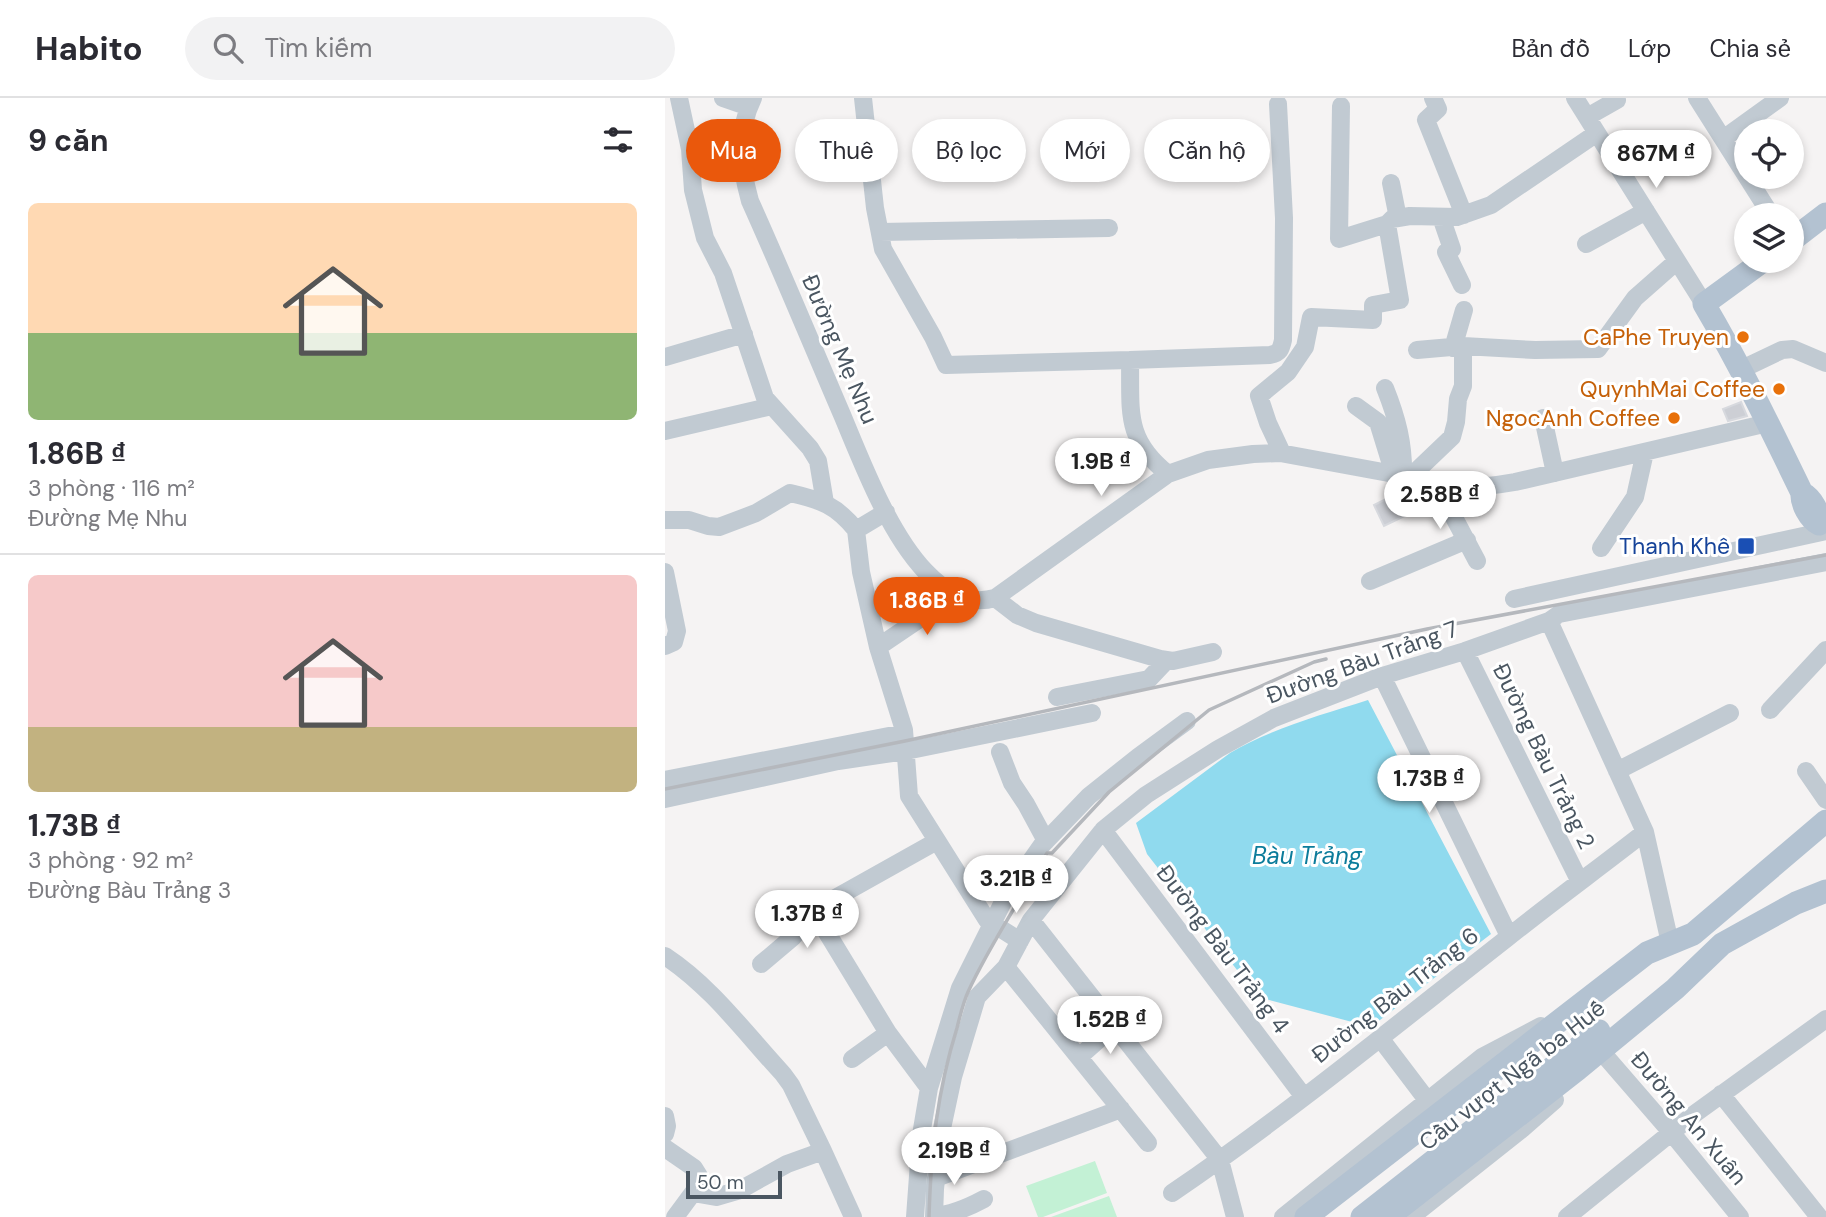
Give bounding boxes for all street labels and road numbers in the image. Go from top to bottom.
street label: Đường Mẹ Nhu [795,270,885,428]
street label: Đường Bàu Trảng 7 [1262,613,1462,711]
street label: Đường Bàu Trảng 2 [1486,658,1602,854]
street label: Đường Bàu Trảng 4 [1150,859,1296,1039]
street label: Đường Bàu Trảng 6 [1305,920,1485,1070]
street label: Cầu vượt Ngã ba Huế [1413,993,1611,1157]
street label: Đường An Xuân [1624,1045,1754,1191]

